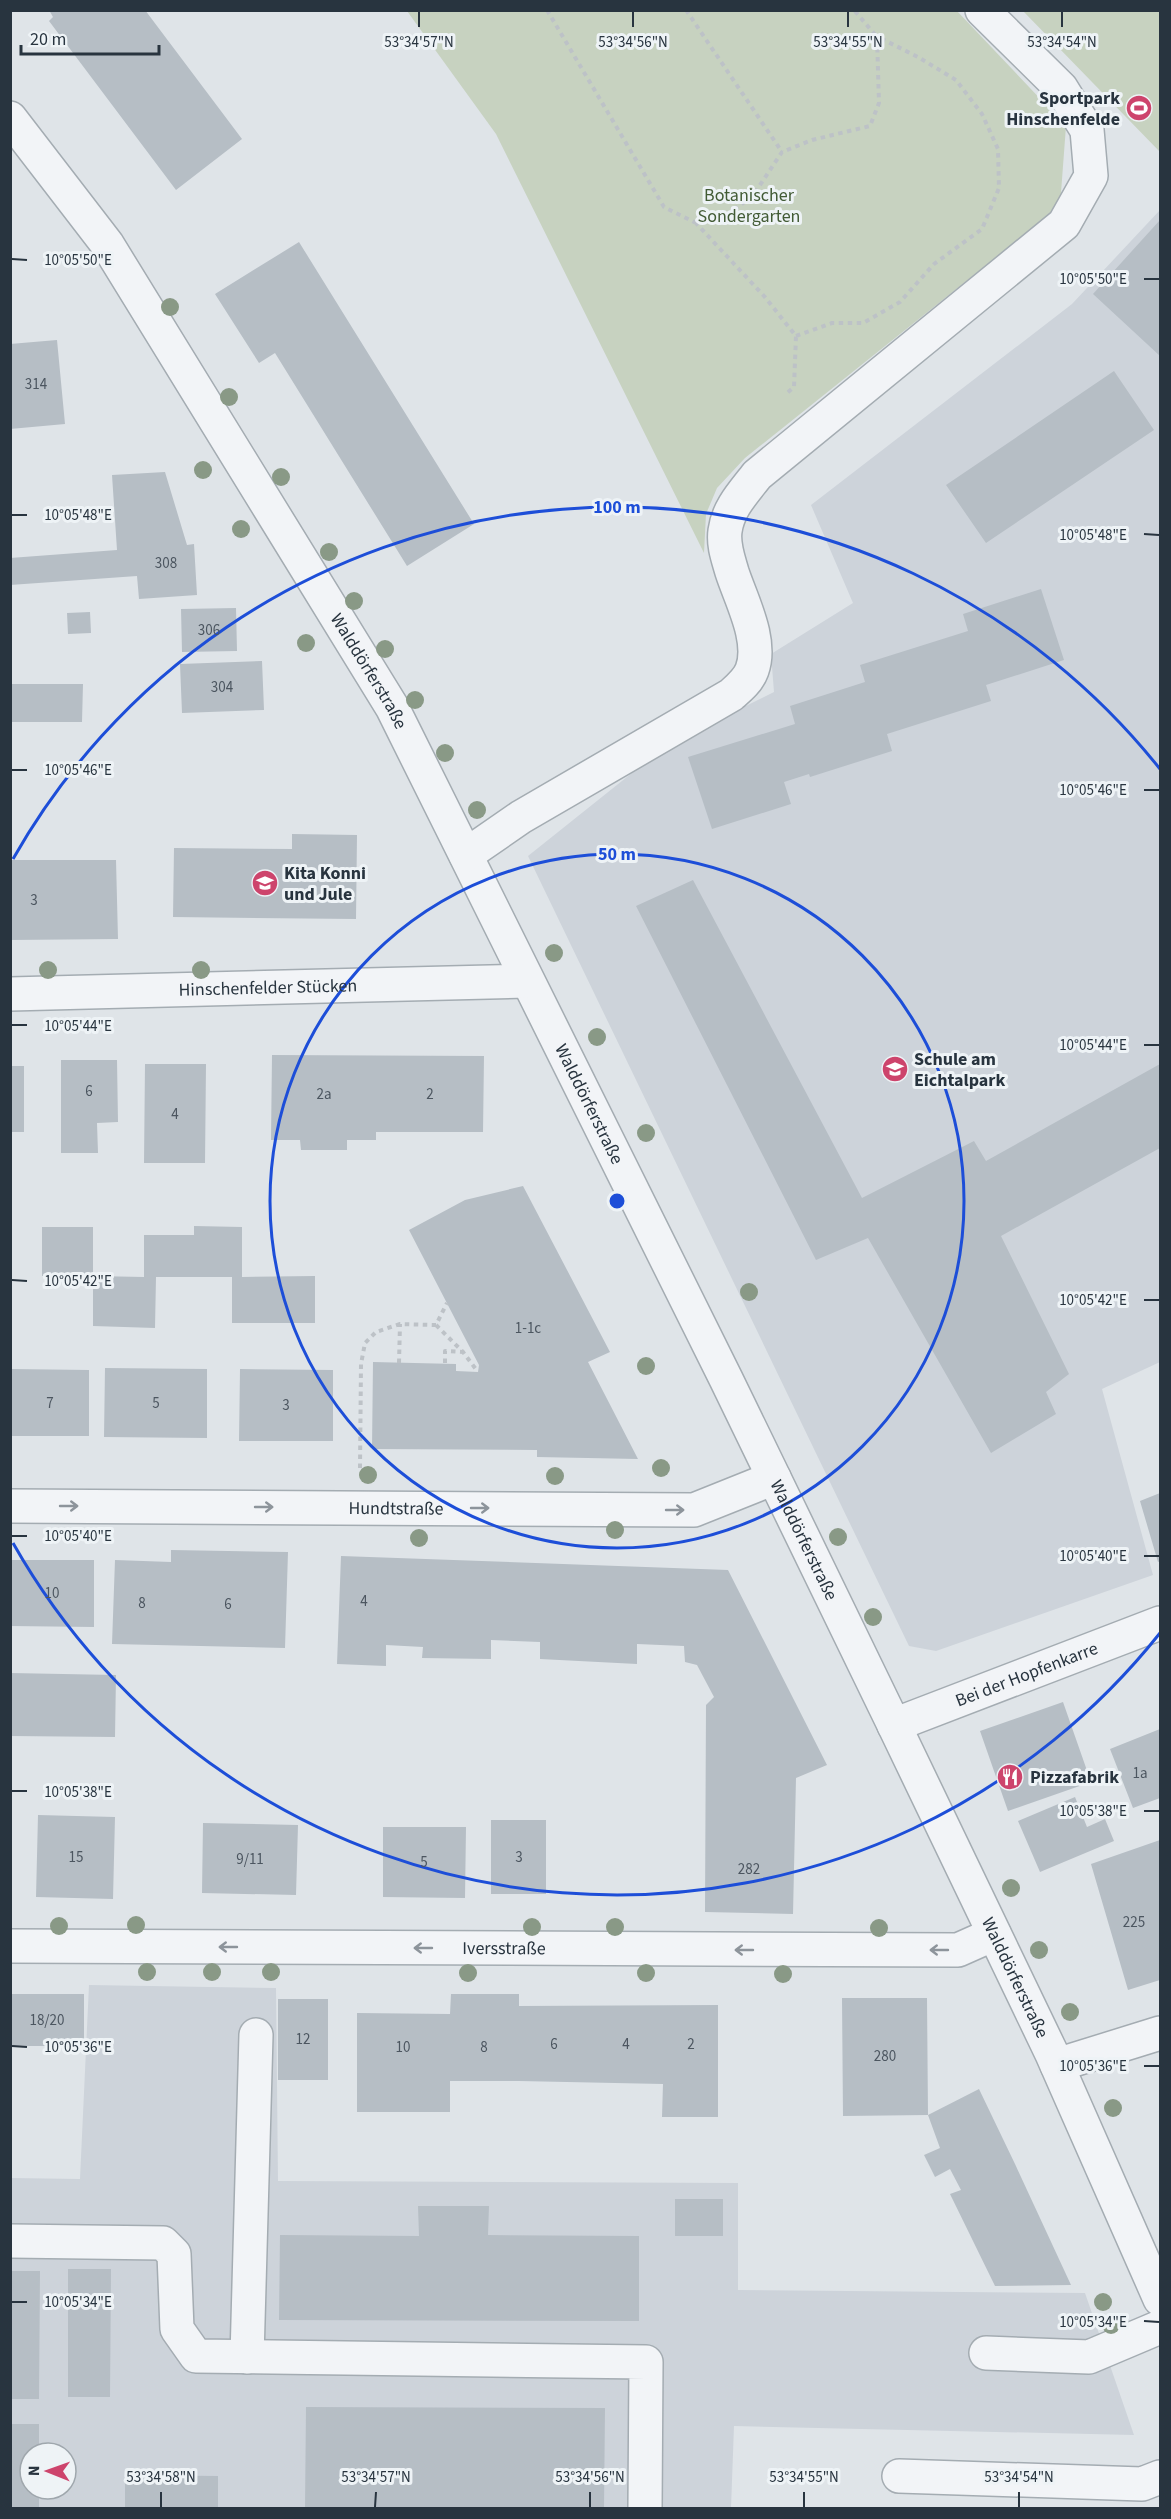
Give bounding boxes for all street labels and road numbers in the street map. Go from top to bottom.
street label: Walddörferstraße [324,608,413,733]
street label: Hinschenfelder Stücken [178,973,357,1003]
street label: Walddörferstraße [548,1040,629,1169]
street label: Walddörferstraße [764,1476,844,1605]
street label: Hundtstraße [349,1496,444,1522]
street label: Bei der Hopfenkarre [952,1636,1102,1713]
street label: Walddörferstraße [975,1913,1055,2042]
street label: Iversstraße [462,1936,546,1961]

